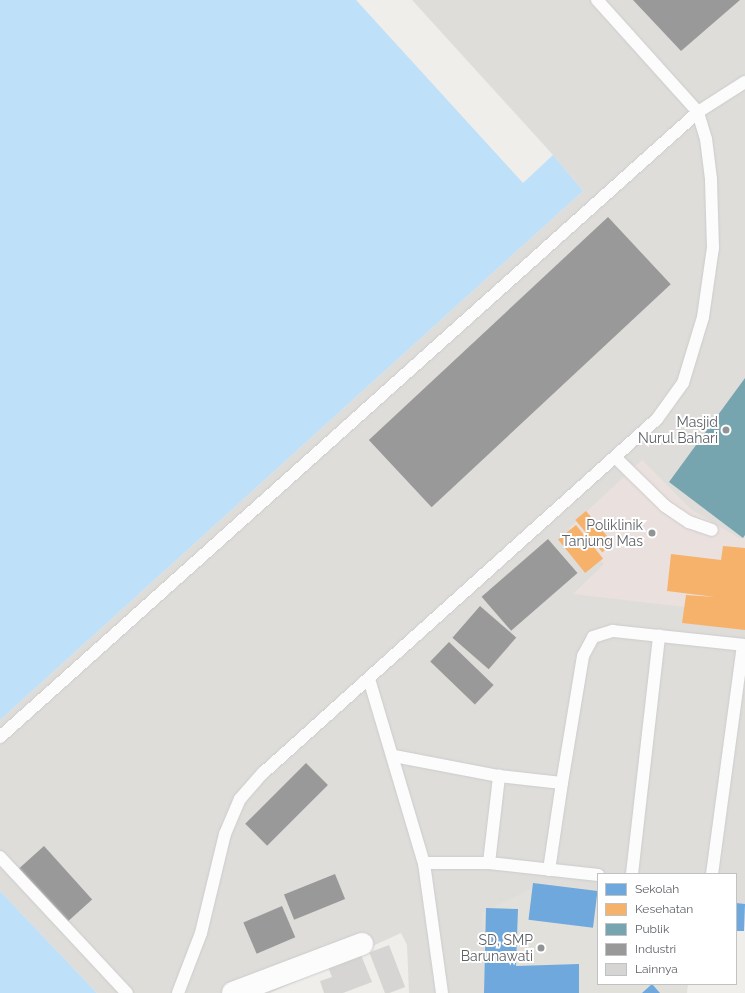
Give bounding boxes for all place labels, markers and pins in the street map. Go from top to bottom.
place label: Masjid Nurul Bahari [638,414,718,446]
marker: Masjid Nurul Bahari [721,425,731,435]
place label: Poliklinik Tanjung Mas [562,517,643,550]
marker: Poliklinik Tanjung Mas [646,527,658,539]
place label: SD, SMP Barunawati [461,932,533,964]
marker: SD, SMP Barunawati [536,943,546,953]

